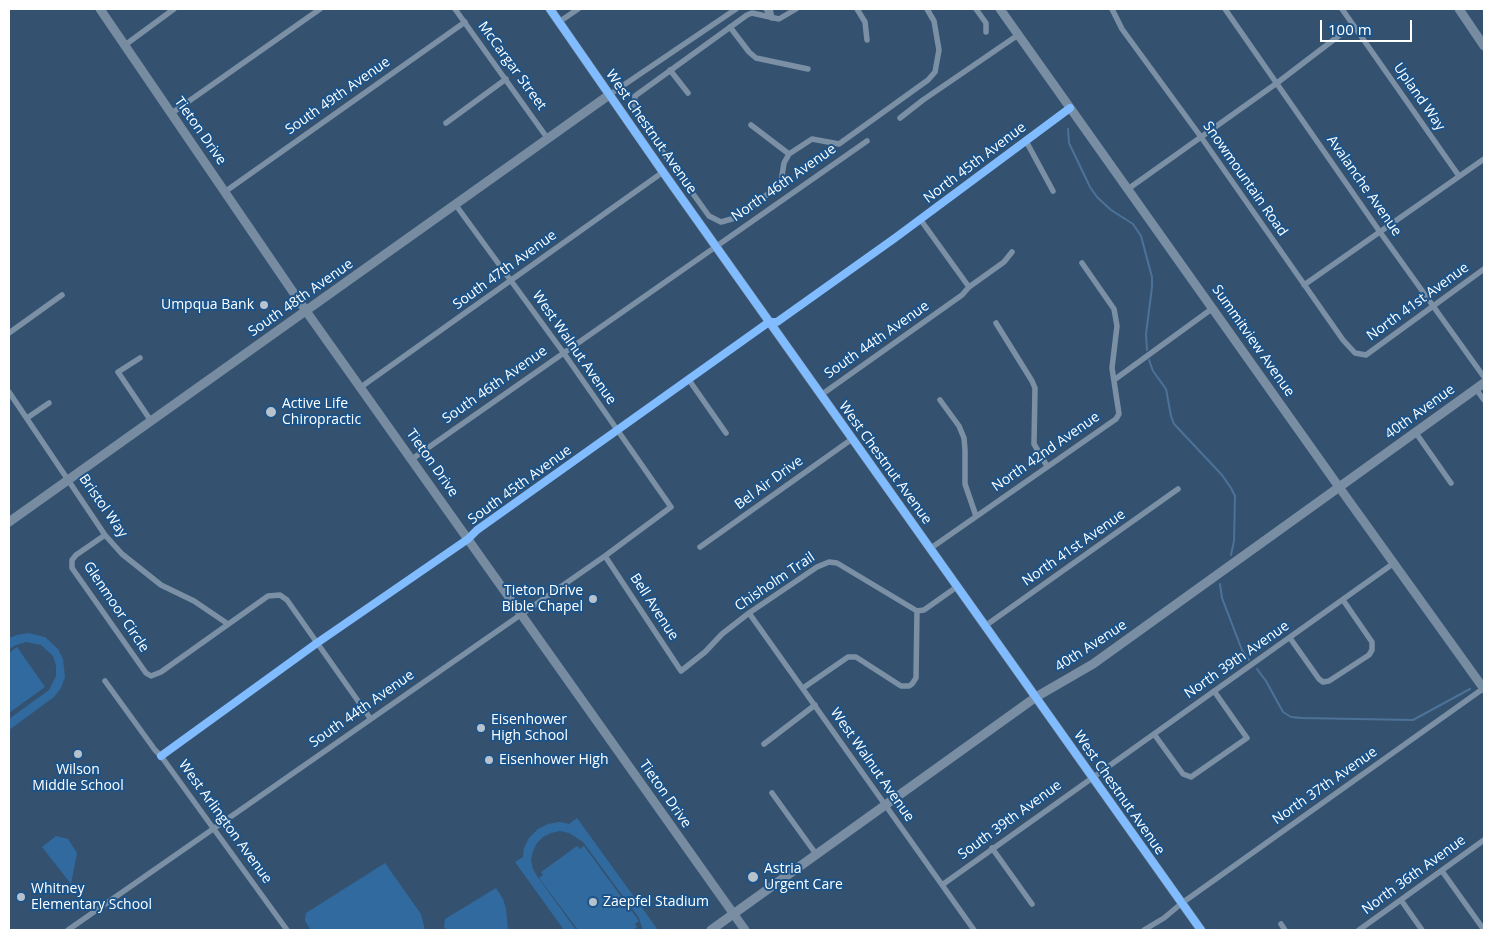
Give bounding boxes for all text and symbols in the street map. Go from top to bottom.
scale bar [1323,10,1416,42]
street label: McCargar Street [474,18,550,114]
text: 100 m [1328,19,1372,39]
street label: South 49th Avenue [282,54,394,138]
street label: Upland Way [1390,60,1448,134]
street label: West Chestnut Avenue [602,67,700,197]
street label: Tieton Drive [170,94,230,168]
street label: Snowmountain Road [1199,118,1291,240]
street label: North 45th Avenue [920,119,1030,207]
street label: Avalanche Avenue [1323,132,1405,240]
street label: North 46th Avenue [728,141,840,225]
street label: South 47th Avenue [450,227,560,313]
street label: South 48th Avenue [245,256,357,340]
street label: North 41st Avenue [1364,259,1472,345]
street label: Summitview Avenue [1208,282,1298,400]
street label: West Walnut Avenue [528,288,620,408]
place label: Umpqua Bank [161,297,254,313]
street label: South 44th Avenue [821,298,933,382]
marker: Umpqua Bank [258,299,270,311]
street label: South 46th Avenue [439,343,551,427]
street label: 40th Avenue [1382,381,1458,443]
place label: Active Life Chiropractic [282,396,361,428]
street label: West Chestnut Avenue [835,398,935,528]
marker: Active Life Chiropractic [264,405,278,419]
street label: North 42nd Avenue [989,409,1103,495]
street label: Tieton Drive [402,426,462,500]
street label: South 45th Avenue [465,442,575,528]
street label: Bel Air Drive [732,453,806,513]
street label: Bristol Way [75,471,131,541]
street label: North 41st Avenue [1019,506,1129,590]
street label: Chisholm Trail [732,549,818,615]
street label: Glenmoor Circle [80,559,152,655]
street label: Bell Avenue [626,570,682,644]
place label: Tieton Drive Bible Chapel [502,583,583,616]
marker: Tieton Drive Bible Chapel [587,593,599,605]
street label: 40th Avenue [1052,617,1130,675]
street label: North 39th Avenue [1181,618,1293,702]
street label: South 44th Avenue [306,667,418,751]
street label: West Walnut Avenue [826,705,918,825]
place label: Eisenhower High School [491,712,568,744]
marker: Eisenhower High School [475,722,487,734]
street label: West Chestnut Avenue [1070,728,1168,858]
street label: North 37th Avenue [1269,744,1381,828]
marker: Wilson Middle School [72,748,84,760]
place label: Eisenhower High [499,752,609,768]
marker: Eisenhower High [483,754,495,766]
street label: West Arlington Avenue [175,757,275,887]
street label: Tieton Drive [635,757,695,831]
place label: Wilson Middle School [32,762,124,794]
street label: South 39th Avenue [955,777,1065,863]
street label: North 36th Avenue [1359,832,1469,918]
place label: Astria Urgent Care [764,861,843,894]
marker: Astria Urgent Care [746,870,760,884]
place label: Whitney Elementary School [31,881,152,914]
marker: Whitney Elementary School [15,891,27,903]
place label: Zaepfel Stadium [603,894,709,910]
marker: Zaepfel Stadium [587,896,599,908]

